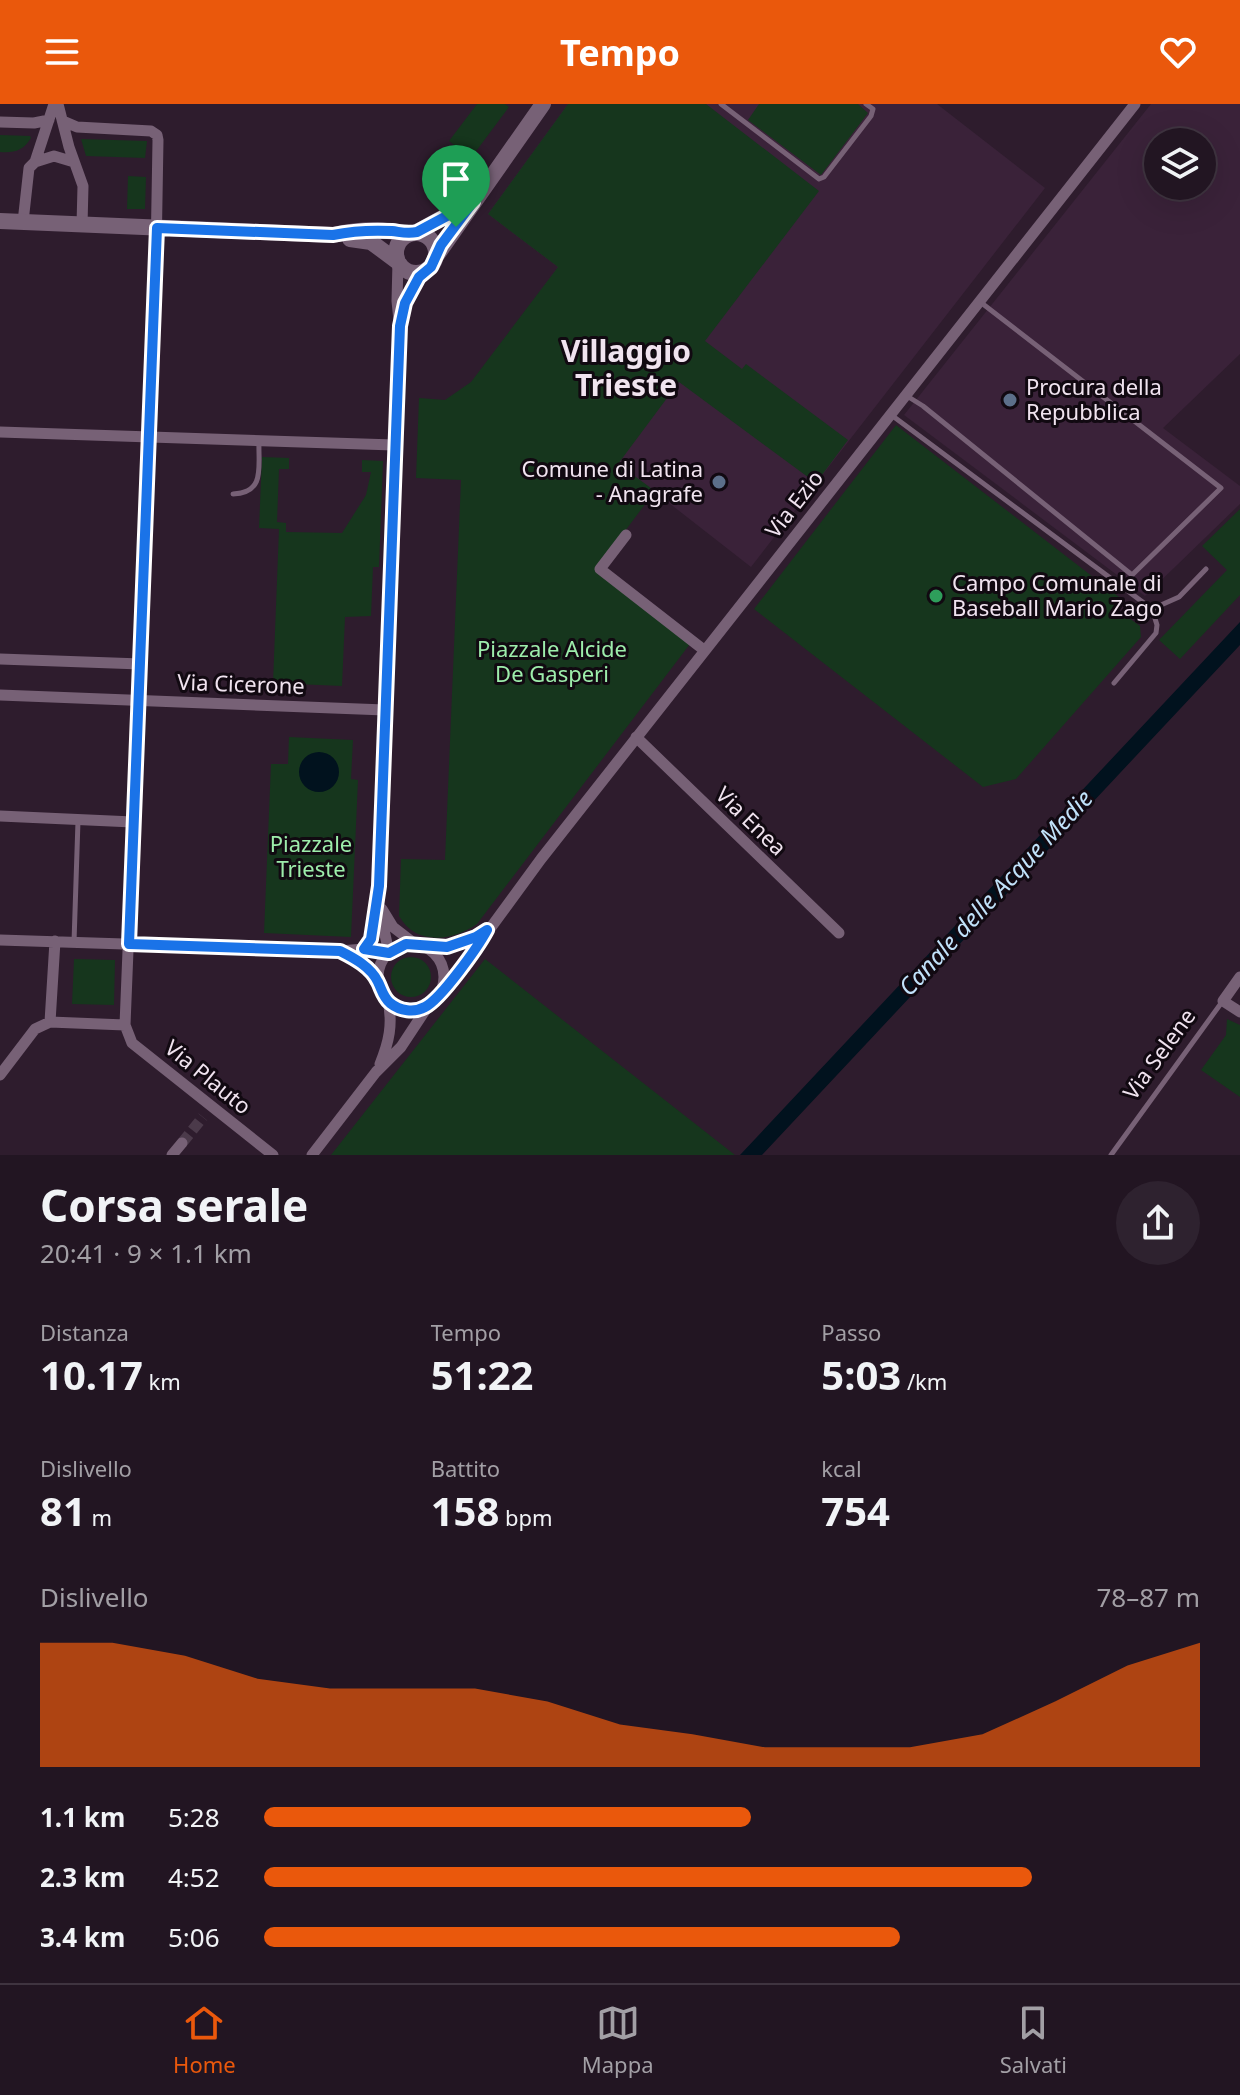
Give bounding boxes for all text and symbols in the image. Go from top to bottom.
text: Tempo [560,28,680,77]
icon: menu [40,30,84,74]
icon: heart [1156,30,1200,74]
map controls [1144,128,1216,200]
button: layers [1144,128,1216,200]
pin [422,145,490,227]
icon: arrive [434,157,478,201]
district label: Villaggio Trieste [561,330,691,405]
place label: Procura della Repubblica [1026,371,1162,426]
marker: Procura della Repubblica [1001,391,1019,409]
place label: Comune di Latina - Anagrafe [522,453,703,508]
street label: Via Ezio [757,463,829,544]
marker: Comune di Latina - Anagrafe [710,473,728,491]
place label: Campo Comunale di Baseball Mario Zago [952,567,1162,622]
marker: Campo Comunale di Baseball Mario Zago [927,587,945,605]
park label: Piazzale Alcide De Gasperi [477,633,627,688]
street label: Via Cicerone [177,666,305,700]
street label: Via Enea [710,779,794,861]
water label: Canale delle Acque Medie [891,782,1099,1002]
park label: Piazzale Trieste [270,828,352,883]
street label: Via Selene [1115,1002,1201,1105]
street label: Via Plauto [159,1032,258,1120]
text: Corsa serale [40,1175,308,1235]
button: share [1116,1181,1200,1265]
text: 20:41 · 9 × 1.1 km [40,1235,252,1271]
text: Distanza [40,1317,129,1347]
text: Tempo [431,1317,501,1347]
text: Passo [821,1317,881,1347]
text: 10.17 [40,1347,143,1402]
text: 51:22 [431,1347,533,1402]
text: 5:03 [821,1347,901,1402]
text: km [143,1366,181,1396]
text: /km [901,1366,947,1396]
text: Dislivello [40,1453,132,1483]
text: Battito [431,1453,500,1483]
text: kcal [821,1453,862,1483]
text: 81 [40,1483,86,1538]
text: 158 [431,1483,499,1538]
text: 754 [821,1483,890,1538]
text: m [86,1502,112,1532]
text: bpm [499,1502,553,1532]
text: Dislivello [40,1579,149,1615]
text: 78–87 m [1096,1579,1200,1615]
text: 1.1 km [40,1799,125,1835]
text: 5:28 [168,1799,220,1835]
text: 2.3 km [40,1859,125,1895]
text: 4:52 [168,1859,220,1895]
text: 3.4 km [40,1919,125,1955]
text: 5:06 [168,1919,220,1955]
tab: Home [173,2001,236,2079]
tab: Mappa [582,2001,654,2079]
tab: Salvati [1000,2001,1067,2079]

